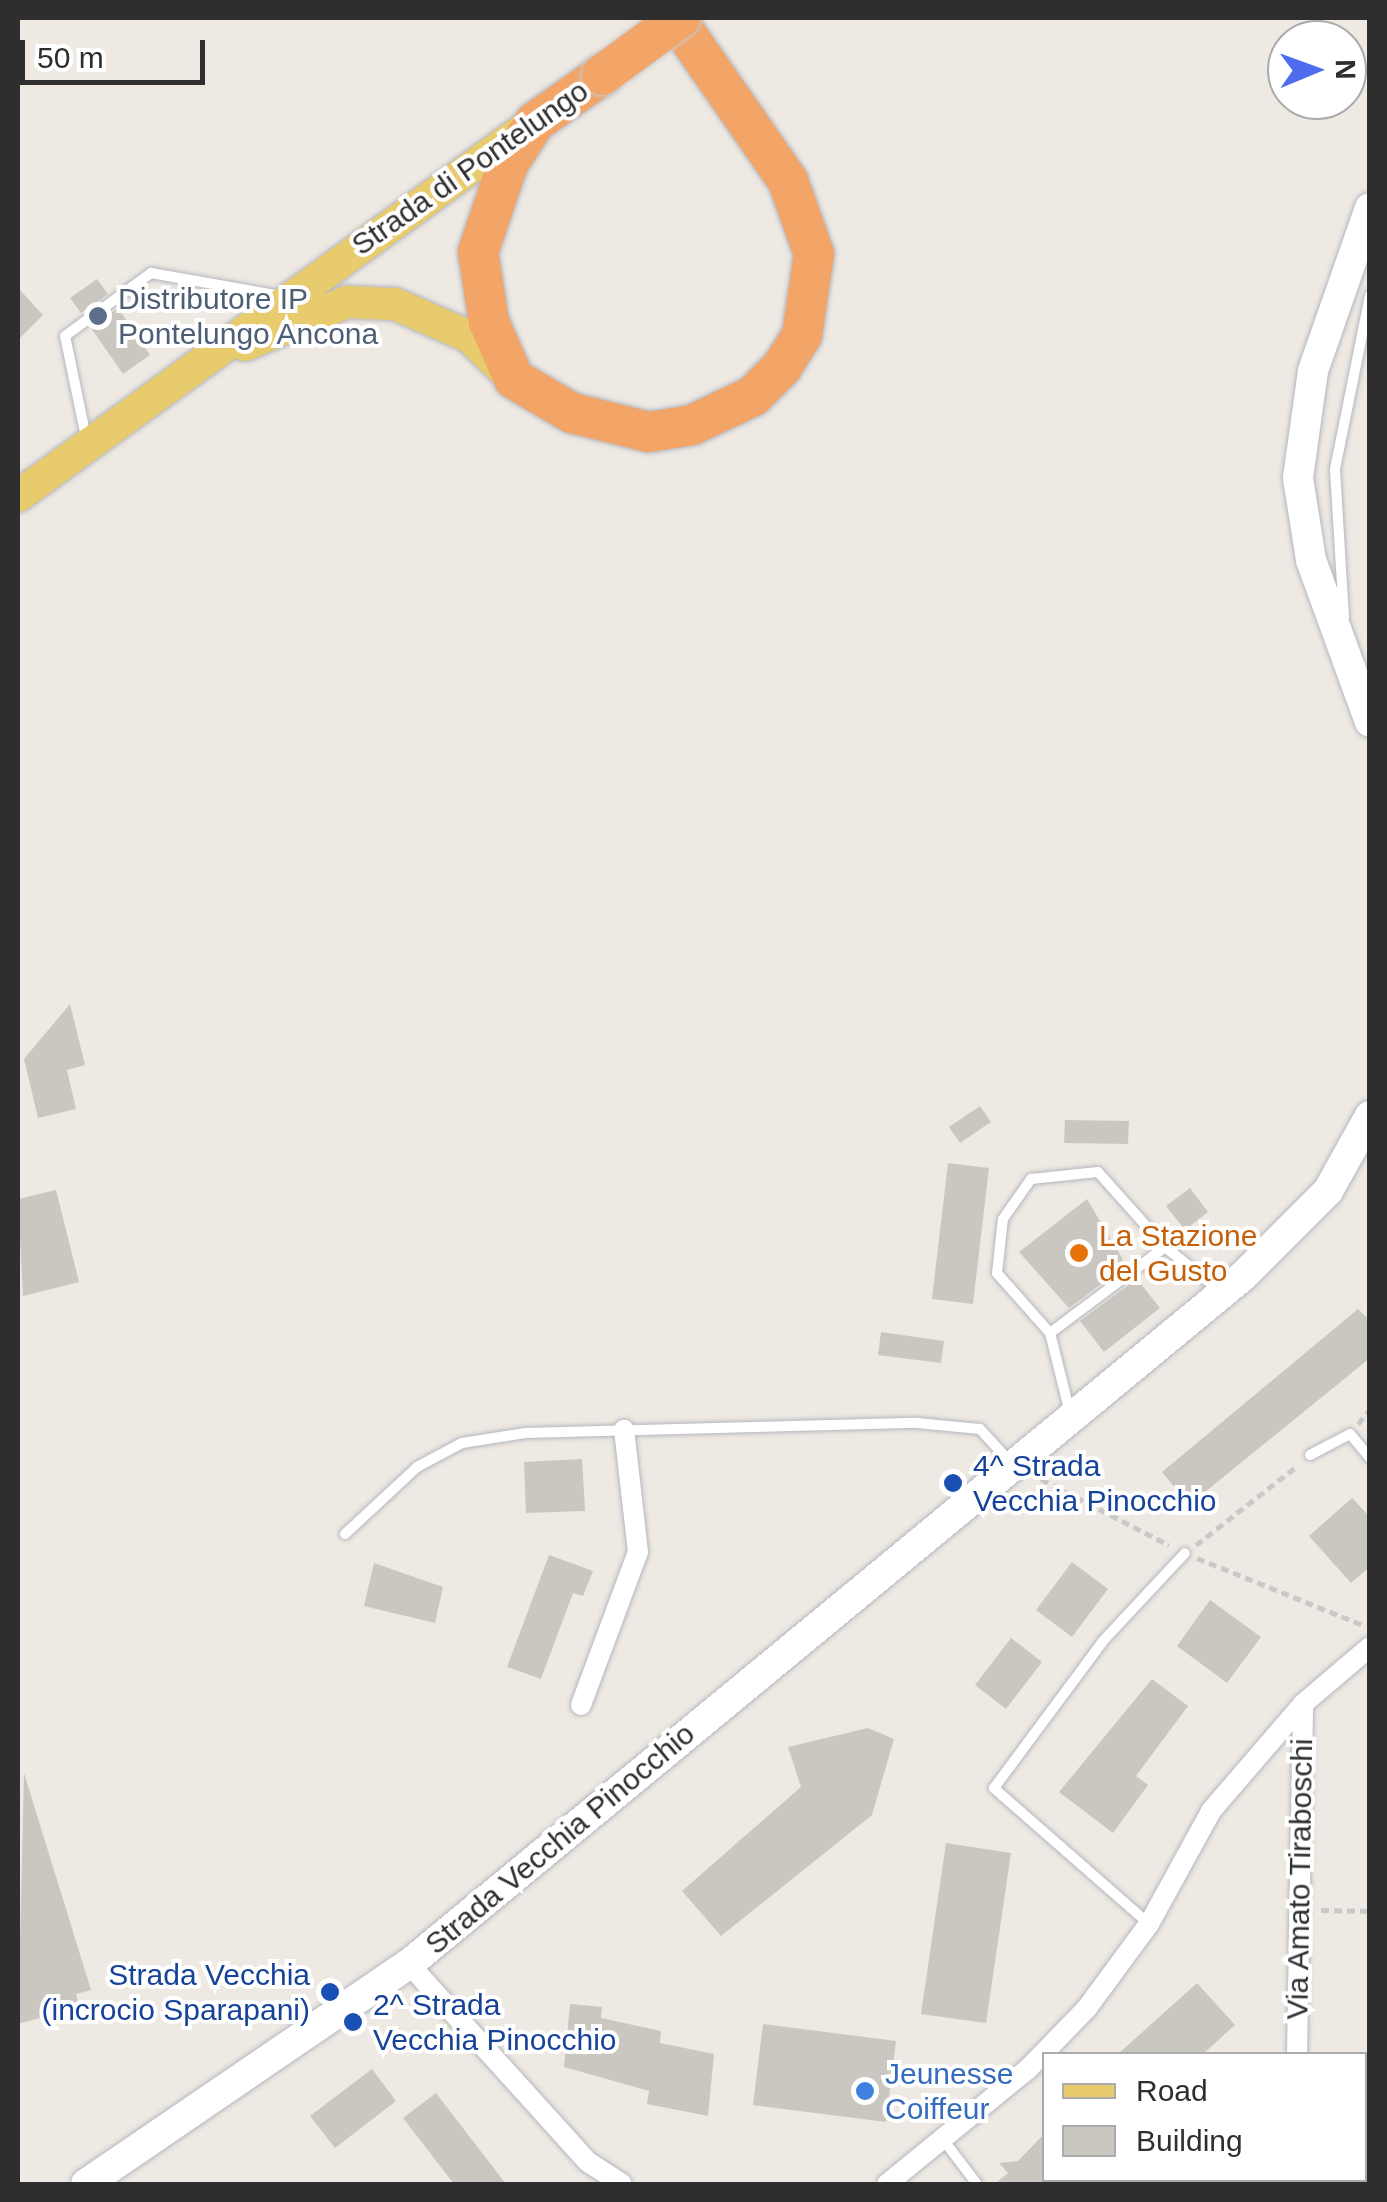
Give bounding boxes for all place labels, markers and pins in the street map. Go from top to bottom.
place label: Distributore IP Pontelungo Ancona [118,281,380,352]
marker: Distributore IP Pontelungo Ancona [87,305,109,327]
place label: La Stazione del Gusto [1099,1218,1257,1288]
marker: La Stazione del Gusto [1068,1242,1090,1264]
place label: 4^ Strada Vecchia Pinocchio [973,1448,1216,1518]
marker: 4^ Strada Vecchia Pinocchio [942,1472,964,1494]
place label: Strada Vecchia (incrocio Sparapani) [42,1957,310,2028]
marker: Strada Vecchia (incrocio Sparapani) [319,1981,341,2003]
place label: 2^ Strada Vecchia Pinocchio [373,1987,616,2058]
marker: 2^ Strada Vecchia Pinocchio [342,2011,364,2033]
place label: Jeunesse Coiffeur [885,2056,1013,2126]
marker: Jeunesse Coiffeur [854,2080,876,2102]

